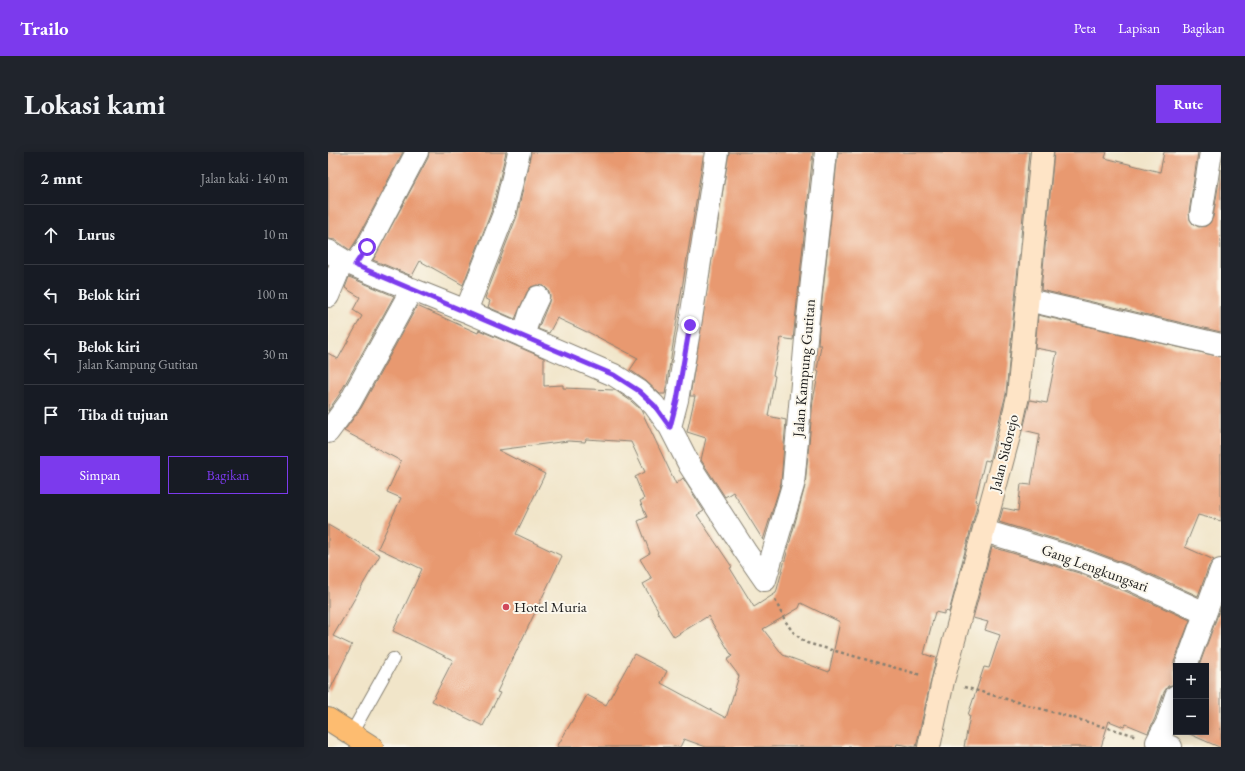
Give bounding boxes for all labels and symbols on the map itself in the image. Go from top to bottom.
route start [358,238,376,256]
street label: Jalan Kampung Gutitan [788,298,819,440]
route end [681,316,699,334]
street label: Jalan Sidorejo [984,412,1022,495]
street label: Gang Lengkungsari [1039,539,1151,596]
place label: Hotel Muria [514,597,587,616]
marker: Hotel Muria [501,602,511,612]

